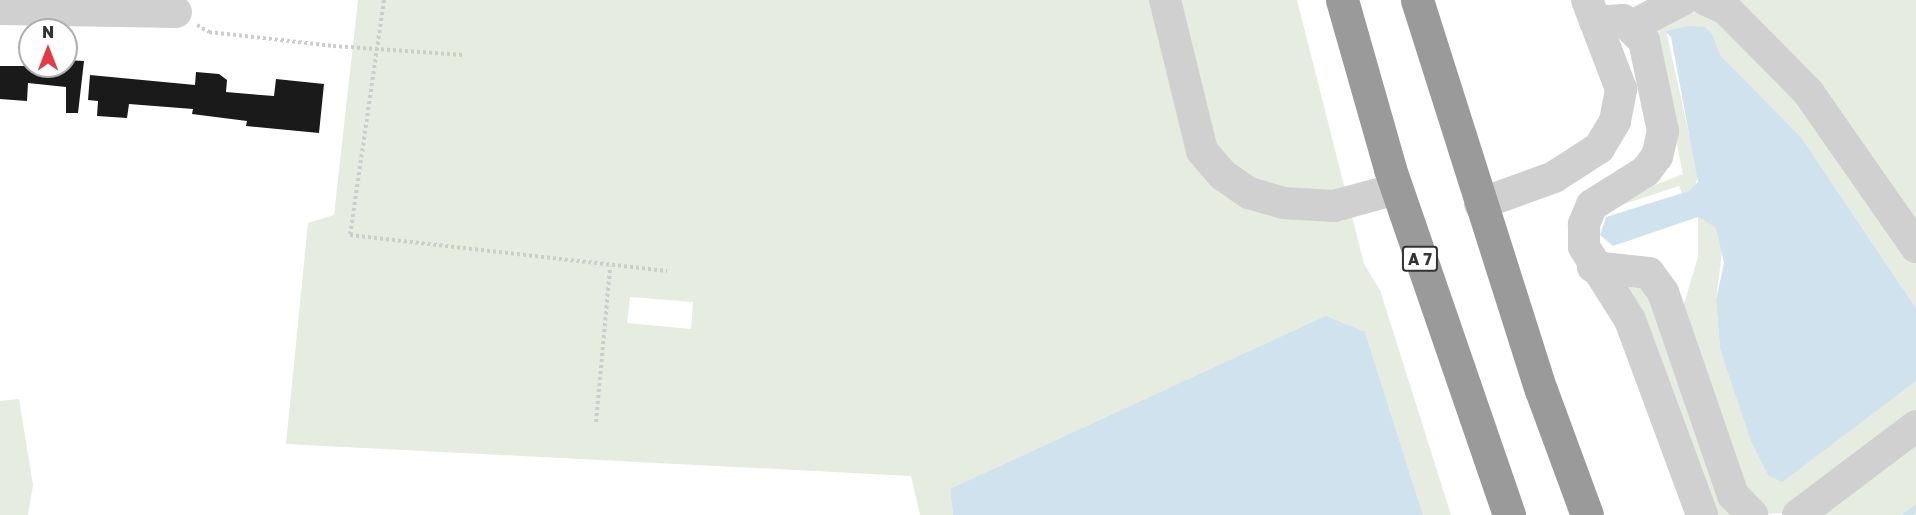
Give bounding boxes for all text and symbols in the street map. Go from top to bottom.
north arrow [18,18,78,78]
text: N [42,22,54,42]
road number: A 7 [1400,246,1440,272]

